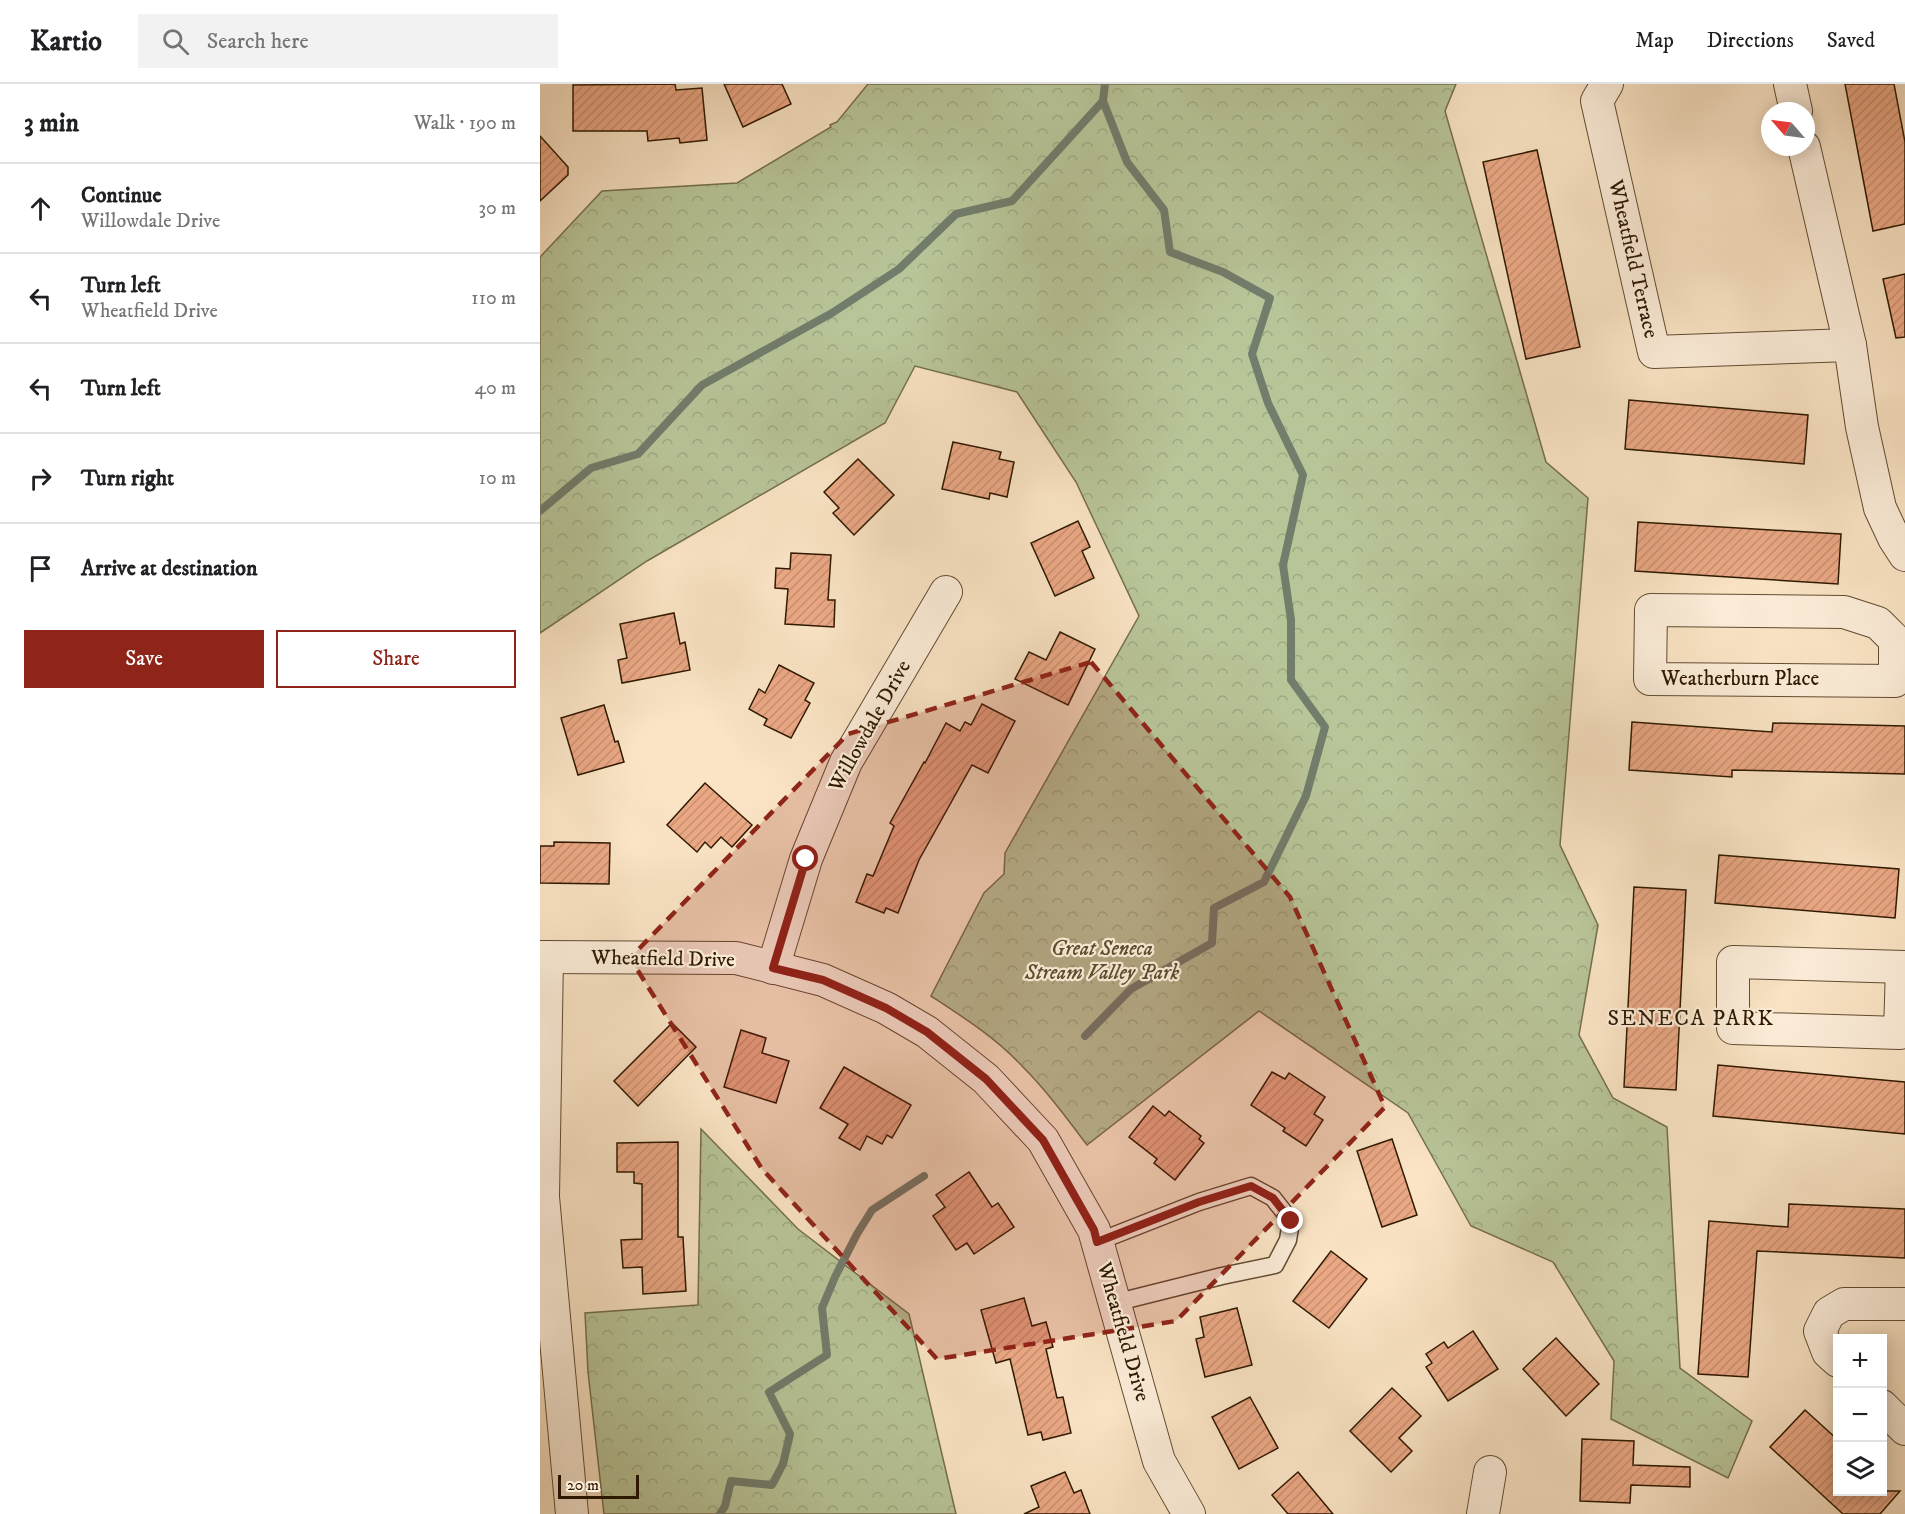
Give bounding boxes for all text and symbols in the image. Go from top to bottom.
search box [138,14,558,68]
text: Kartio [30,24,102,59]
icon: search [159,25,192,58]
text: Search here [207,28,309,55]
text: Map [1635,28,1674,54]
text: Directions [1707,28,1794,54]
text: Saved [1827,28,1875,54]
north arrow [1761,102,1815,156]
text: 3 min [24,107,79,140]
text: Walk · 190 m [414,111,516,136]
street label: Wheatfield Terrace [1602,176,1664,341]
text: Continue [81,182,162,209]
icon: ahead [24,192,57,225]
text: 30 m [478,196,516,221]
text: Willowdale Drive [81,209,220,234]
text: Turn left [81,272,161,299]
icon: left [24,282,57,315]
text: 110 m [471,286,516,311]
text: Wheatfield Drive [81,299,218,324]
icon: left [24,372,57,405]
text: Turn left [81,375,161,402]
text: 40 m [474,376,516,401]
icon: right [24,462,57,495]
text: Turn right [81,465,174,492]
text: 10 m [479,466,516,491]
icon: arrive [24,552,57,585]
text: Arrive at destination [81,555,258,582]
button: Save [24,630,264,688]
button: Share [276,630,516,688]
street label: Willowdale Drive [823,655,917,797]
street label: Weatherburn Place [1660,666,1819,692]
route start [792,845,818,871]
park label: Great Seneca Stream Valley Park [1024,936,1180,986]
street label: Wheatfield Drive [590,945,735,973]
district label: SENECA PARK [1608,1005,1774,1032]
route end [1277,1207,1303,1233]
street label: Wheatfield Drive [1090,1258,1155,1405]
map controls [1833,1334,1887,1496]
button: + [1833,1334,1887,1388]
button: − [1833,1388,1887,1442]
button: layers [1833,1442,1887,1496]
scale bar [558,1472,639,1500]
text: 20 m [567,1475,599,1495]

